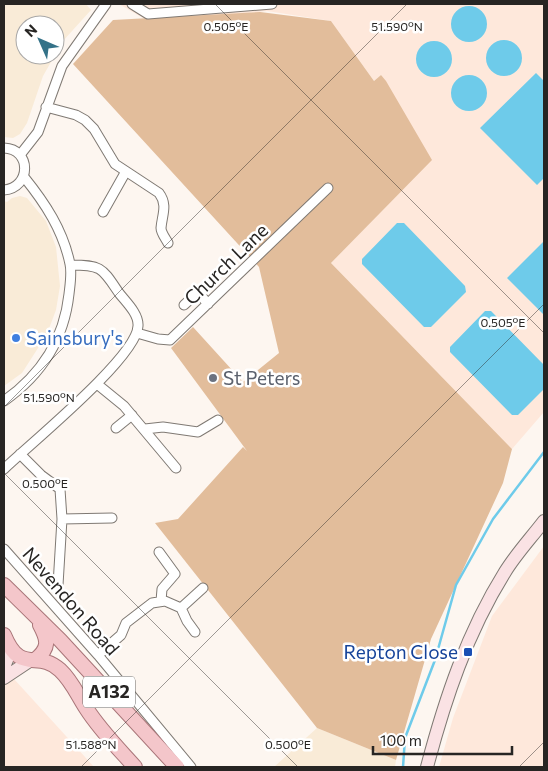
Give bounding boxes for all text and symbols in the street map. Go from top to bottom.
north arrow [15,15,65,65]
text: 0.505°E [204,19,248,33]
text: 51.590°N [371,19,423,33]
text: N [21,21,40,40]
street label: Church Lane [179,218,272,309]
text: 0.505°E [481,315,525,329]
place label: Sainsbury's [26,326,123,349]
marker: Sainsbury's [10,332,22,344]
place label: St Peters [223,366,300,389]
marker: St Peters [207,372,219,384]
text: 51.590°N [23,390,75,404]
text: 0.500°E [22,476,68,490]
street label: Nevendon Road [18,542,125,659]
place label: Repton Close [344,640,458,663]
marker: Repton Close [462,646,474,658]
road number: A132 [83,676,135,708]
scale bar [373,724,512,756]
text: 100 m [380,731,422,749]
text: 51.588°N [66,737,117,751]
text: 0.500°E [265,737,311,751]

